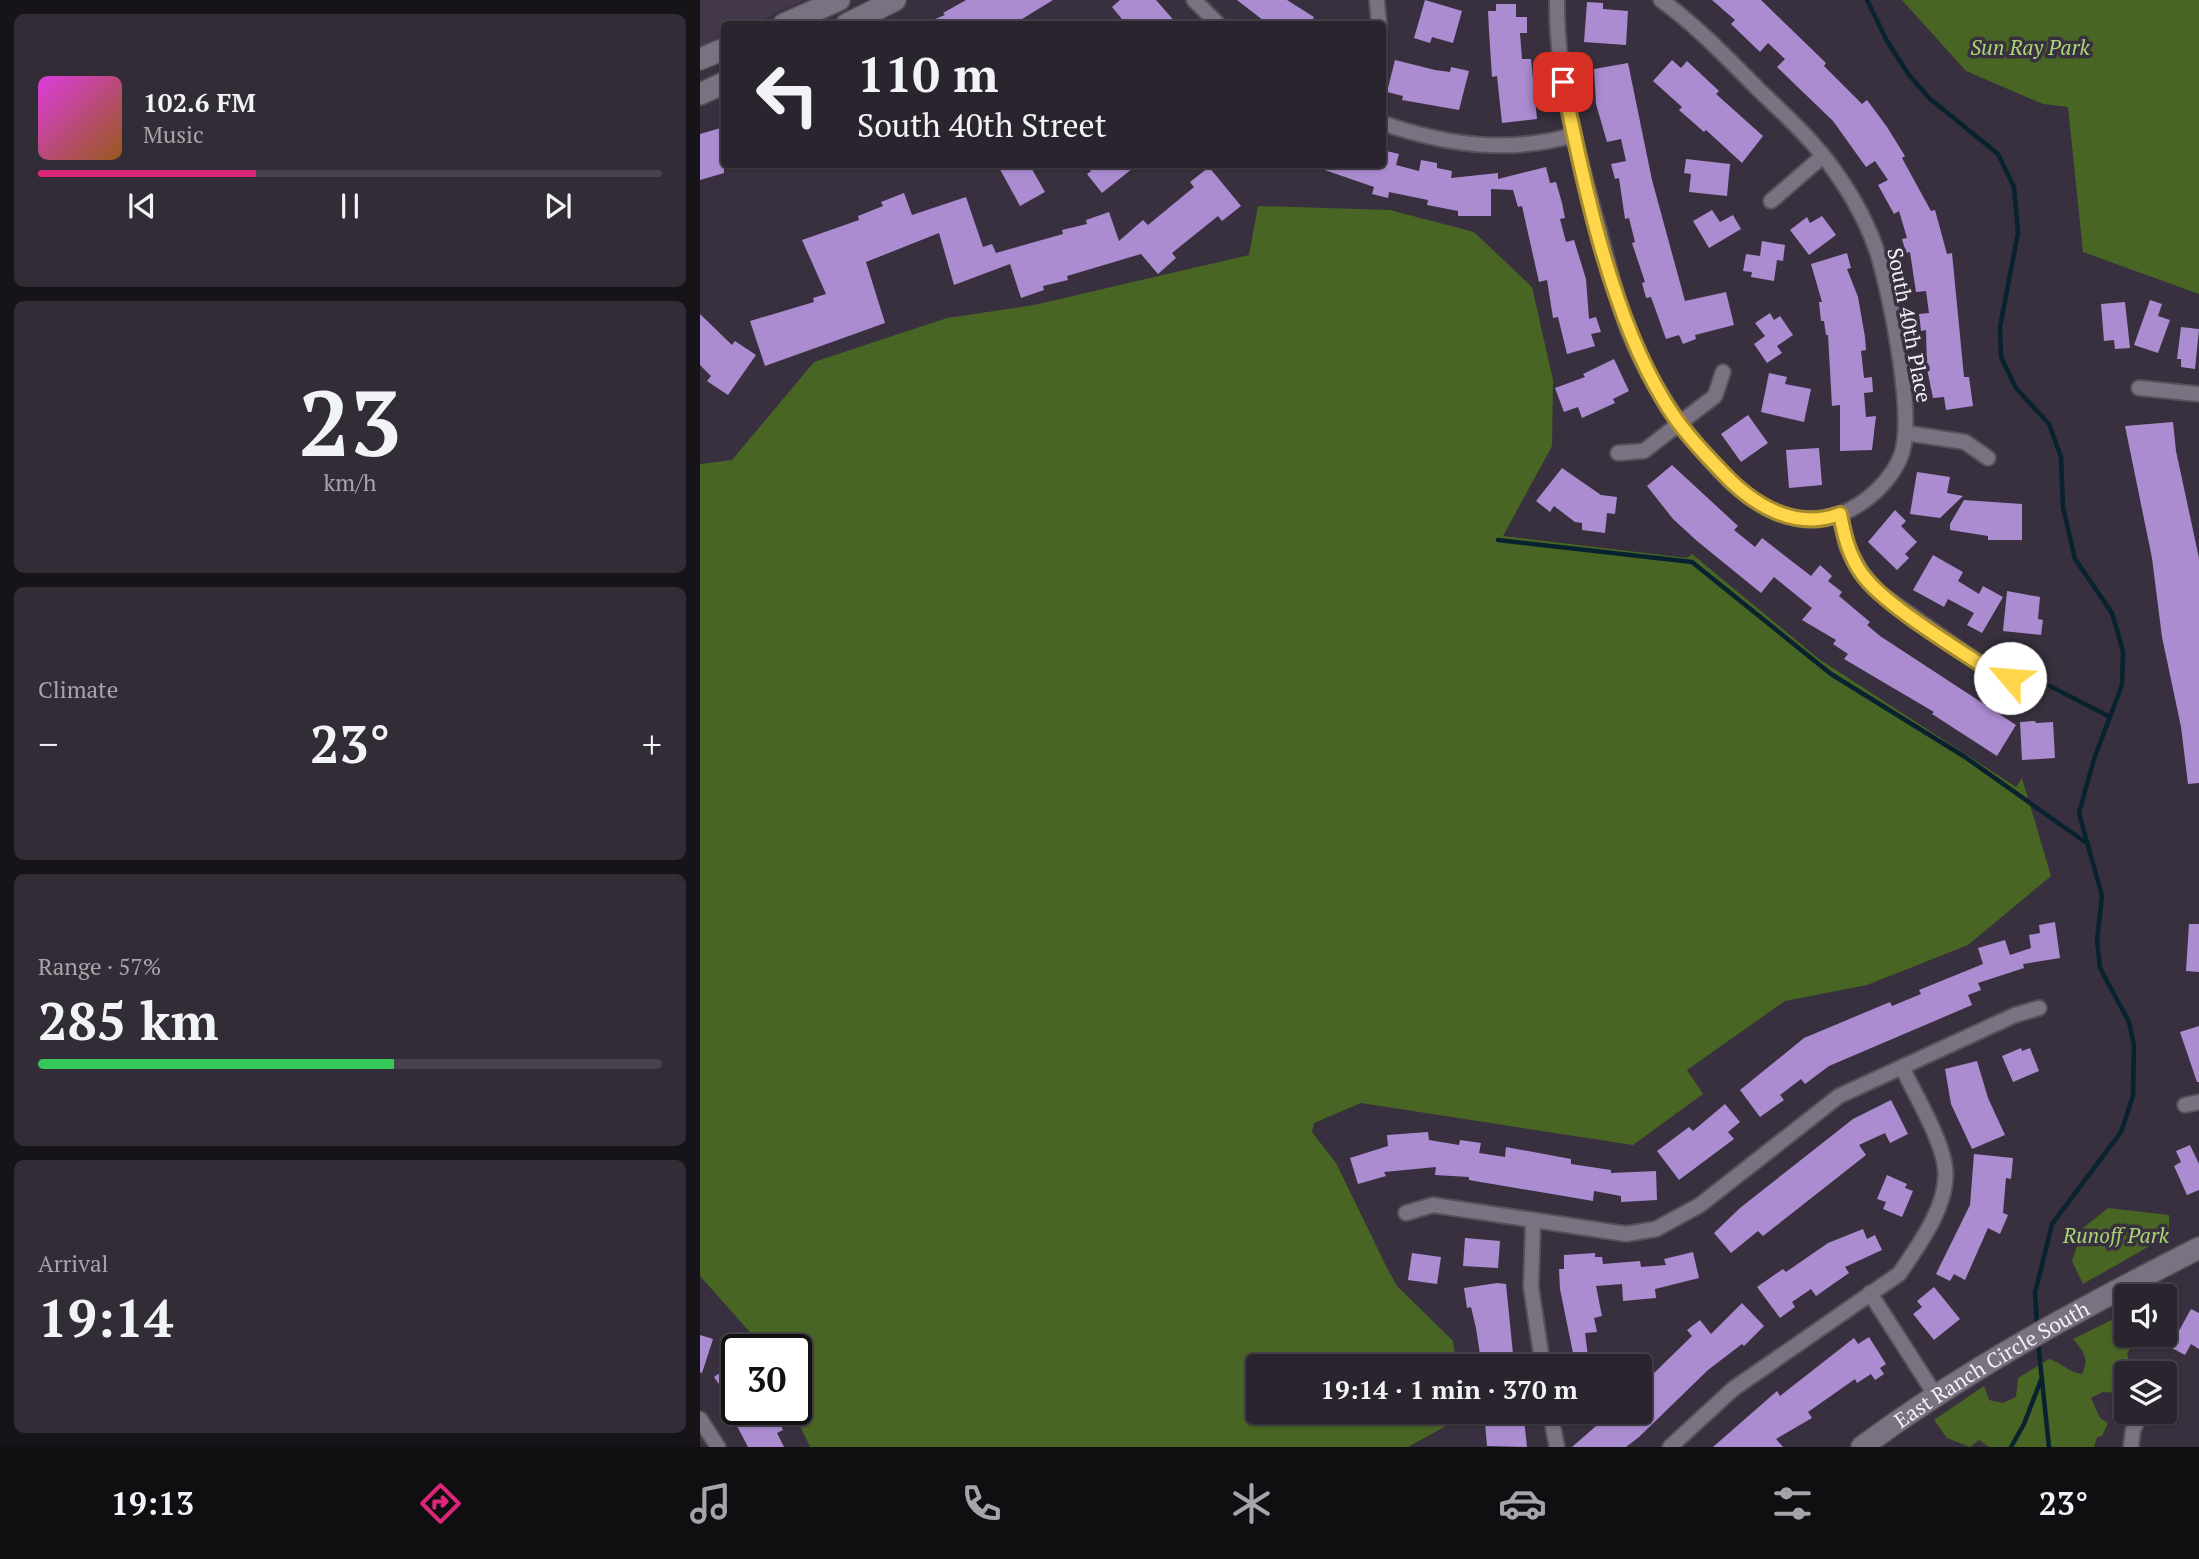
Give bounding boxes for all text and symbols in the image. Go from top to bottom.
park label: Sun Ray Park [1970,33,2091,61]
text: 110 m [857,41,999,106]
icon: left [742,49,833,140]
pin [1533,52,1593,112]
icon: arrive [1544,63,1582,101]
text: 102.6 FM [143,85,256,119]
text: South 40th Street [857,104,1107,146]
text: Music [143,119,204,150]
icon: previous [123,187,161,225]
icon: pause [331,187,369,225]
icon: next [539,187,577,225]
street label: South 40th Place [1881,245,1939,405]
text: 23 [299,361,401,482]
text: km/h [323,467,377,498]
position arrow [1973,641,2047,715]
text: Climate [38,674,118,705]
text: 23° [310,709,390,778]
text: − [38,719,58,769]
text: + [642,719,662,769]
text: Range · 57% [38,951,161,982]
text: 285 km [38,986,219,1055]
park label: Runoff Park [2062,1221,2170,1249]
text: Arrival [38,1248,109,1279]
text: 19:14 [38,1283,173,1352]
map controls [2114,1284,2177,1424]
button: sound [2114,1284,2177,1347]
street label: East Ranch Circle South [1888,1294,2094,1434]
speed limit sign: 30 [721,1334,812,1425]
button: layers [2114,1361,2177,1424]
text: 19:14 · 1 min · 370 m [1320,1372,1578,1406]
icon: directions [416,1479,465,1528]
icon: music [686,1479,735,1528]
icon: phone [957,1479,1006,1528]
icon: climate [1227,1479,1276,1528]
icon: car [1498,1479,1547,1528]
icon: filters [1768,1479,1817,1528]
text: 19:13 [111,1482,194,1524]
text: 23° [2039,1482,2088,1524]

